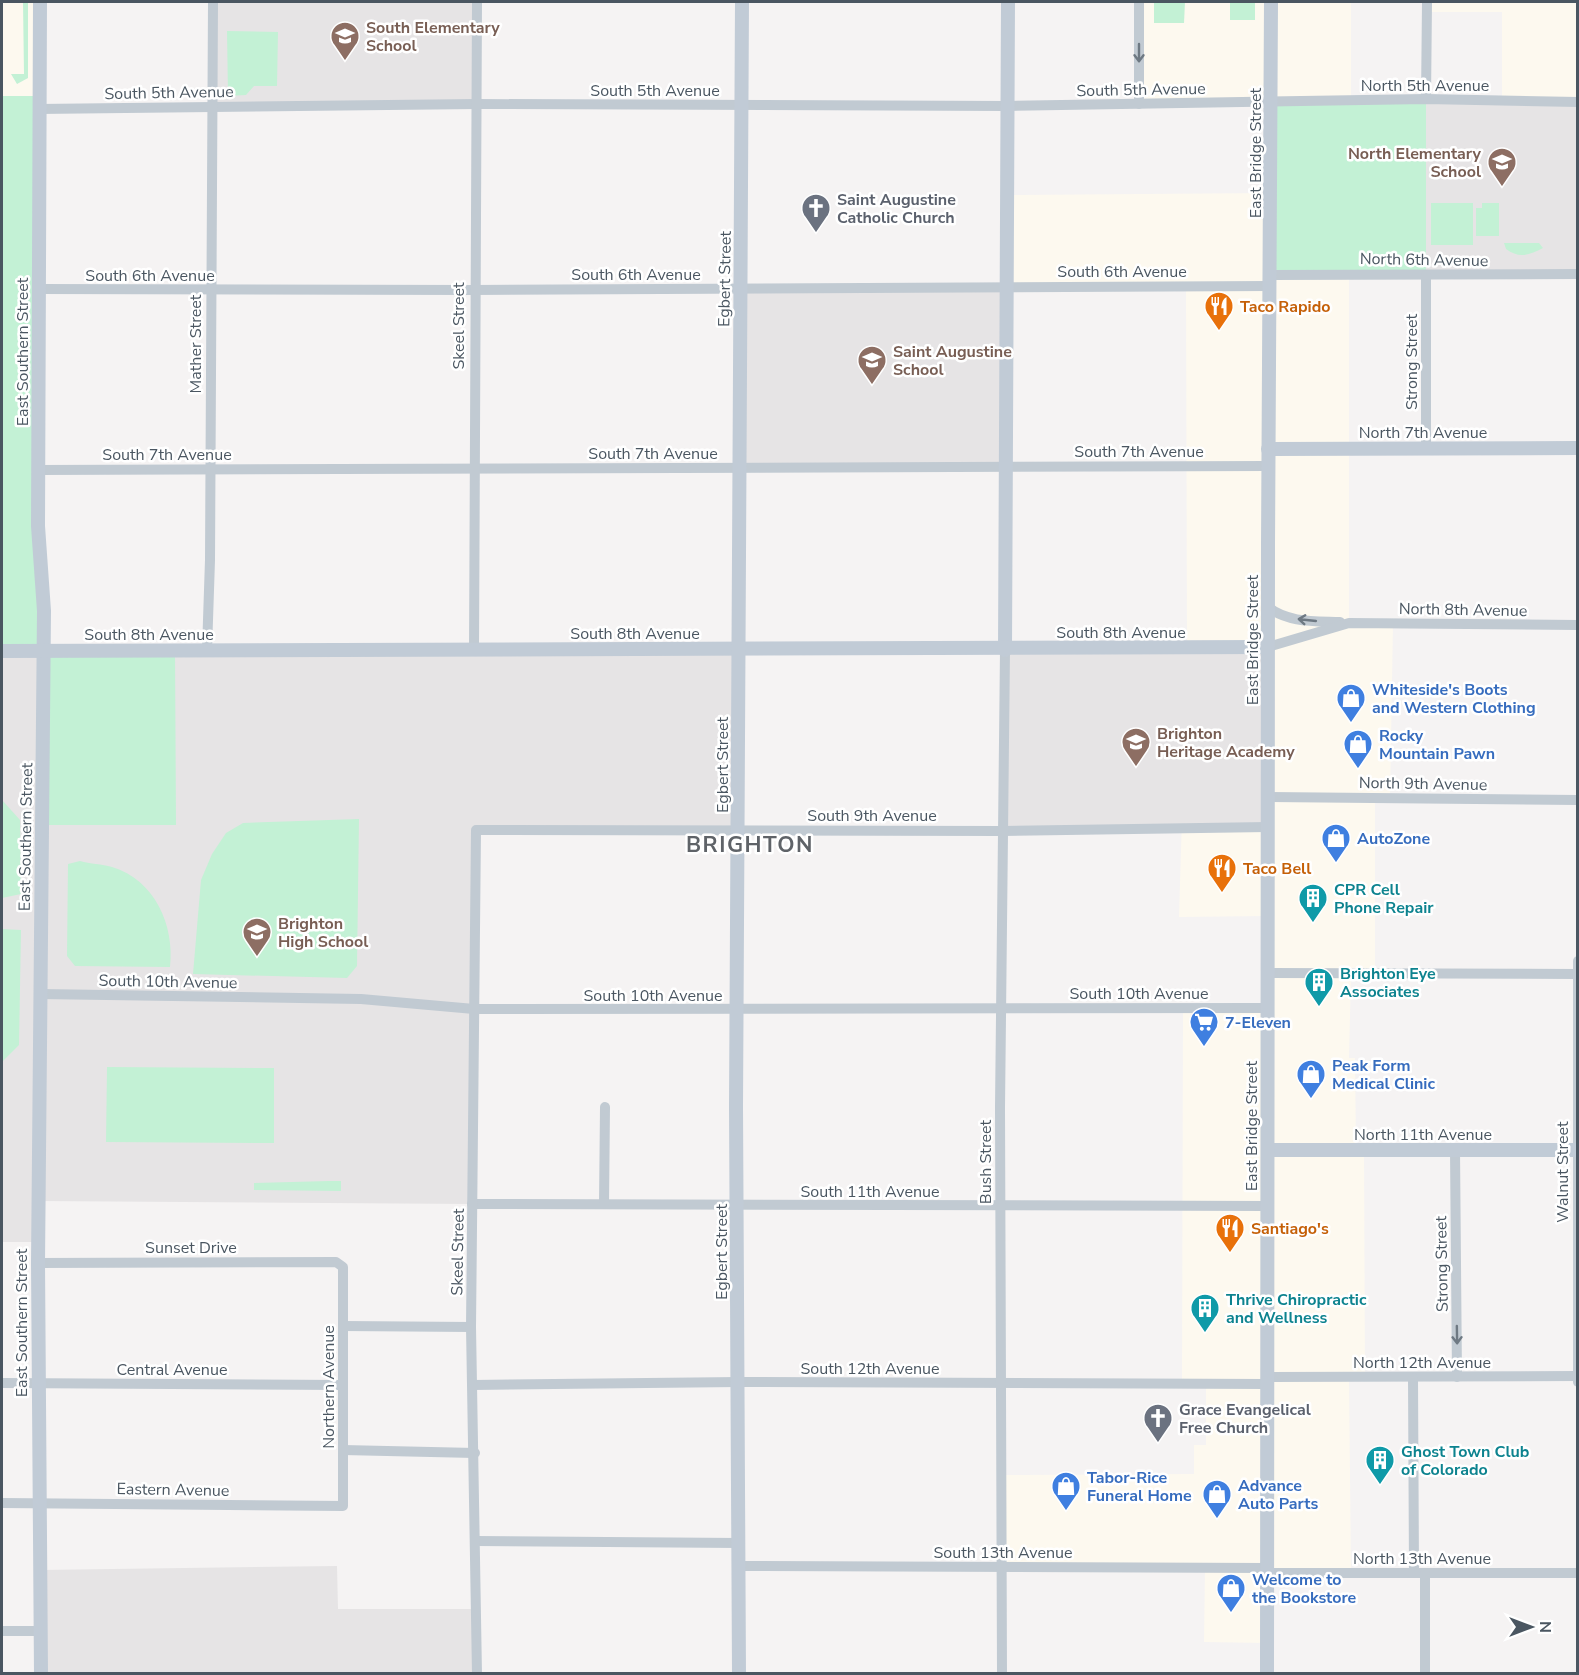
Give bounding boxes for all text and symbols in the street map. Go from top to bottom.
place label: South Elementary School [366,17,500,57]
school or university icon: South Elementary School [329,20,361,62]
one-way arrow [1133,42,1145,62]
street label: North 5th Avenue [1361,75,1489,97]
street label: South 5th Avenue [1076,78,1206,102]
street label: South 5th Avenue [590,80,720,102]
street label: South 5th Avenue [104,81,234,105]
street label: East Bridge Street [1245,87,1267,218]
place label: North Elementary School [1348,143,1482,183]
school or university icon: North Elementary School [1486,146,1518,188]
place label: Saint Augustine Catholic Church [837,189,956,229]
church icon: Saint Augustine Catholic Church [800,192,832,234]
street label: Egbert Street [713,230,737,327]
street label: North 6th Avenue [1360,248,1488,272]
street label: South 6th Avenue [1057,261,1187,283]
street label: South 6th Avenue [571,264,701,286]
street label: South 6th Avenue [85,265,215,287]
street label: East Southern Street [12,277,34,426]
street label: Skeel Street [448,282,470,370]
restaurant icon: Taco Rapido [1203,290,1235,332]
street label: Mather Street [185,294,207,393]
place label: Taco Rapido [1240,296,1331,318]
street label: Strong Street [1401,314,1423,410]
place label: Saint Augustine School [893,341,1012,381]
school or university icon: Saint Augustine School [856,344,888,386]
street label: North 7th Avenue [1359,422,1487,444]
street label: South 7th Avenue [1074,441,1204,463]
street label: South 7th Avenue [588,443,718,465]
street label: South 7th Avenue [102,444,232,466]
street label: East Bridge Street [1242,574,1264,705]
street label: North 8th Avenue [1399,598,1527,622]
one-way arrow [1297,614,1317,625]
street label: South 8th Avenue [1056,622,1186,644]
street label: South 8th Avenue [570,623,700,645]
street label: South 8th Avenue [84,624,214,646]
place label: Whiteside's Boots and Western Clothing [1372,679,1536,719]
shop icon: Whiteside's Boots and Western Clothing [1335,682,1367,724]
street label: Egbert Street [712,717,734,813]
place label: Brighton Heritage Academy [1157,723,1295,763]
place label: Rocky Mountain Pawn [1379,725,1495,765]
school or university icon: Brighton Heritage Academy [1120,726,1152,768]
shop icon: Rocky Mountain Pawn [1342,728,1374,770]
street label: East Southern Street [14,762,38,911]
street label: North 9th Avenue [1359,772,1487,796]
street label: South 9th Avenue [807,805,937,827]
shop icon: AutoZone [1320,822,1352,864]
place label: AutoZone [1357,828,1430,850]
district label: BRIGHTON [686,830,814,860]
restaurant icon: Taco Bell [1206,852,1238,894]
place label: Taco Bell [1243,858,1311,880]
place label: CPR Cell Phone Repair [1334,879,1434,919]
building icon: CPR Cell Phone Repair [1297,882,1329,924]
place label: Brighton High School [278,913,368,953]
school or university icon: Brighton High School [241,916,273,958]
place label: Brighton Eye Associates [1340,963,1436,1003]
building icon: Brighton Eye Associates [1303,966,1335,1008]
street label: South 10th Avenue [98,970,238,994]
street label: South 10th Avenue [1070,983,1208,1005]
street label: South 10th Avenue [584,985,722,1007]
supermarket icon: 7-Eleven [1188,1006,1220,1048]
place label: 7-Eleven [1225,1012,1291,1034]
place label: Peak Form Medical Clinic [1332,1055,1435,1095]
shop icon: Peak Form Medical Clinic [1295,1058,1327,1100]
street label: East Bridge Street [1241,1060,1263,1191]
street label: Bush Street [975,1119,997,1204]
street label: Walnut Street [1552,1121,1574,1223]
street label: North 11th Avenue [1354,1124,1492,1146]
street label: South 11th Avenue [801,1181,939,1203]
street label: Egbert Street [711,1204,733,1300]
street label: Skeel Street [446,1208,470,1296]
restaurant icon: Santiago's [1214,1212,1246,1254]
street label: Strong Street [1430,1215,1454,1312]
place label: Santiago's [1251,1218,1329,1240]
street label: Sunset Drive [145,1237,237,1259]
street label: East Southern Street [11,1248,33,1397]
place label: Thrive Chiropractic and Wellness [1226,1289,1367,1329]
building icon: Thrive Chiropractic and Wellness [1189,1292,1221,1334]
one-way arrow [1451,1324,1463,1344]
street label: Northern Avenue [318,1325,340,1449]
street label: North 12th Avenue [1353,1352,1491,1374]
street label: South 12th Avenue [801,1358,939,1380]
street label: Central Avenue [117,1359,227,1381]
place label: Grace Evangelical Free Church [1179,1399,1311,1439]
church icon: Grace Evangelical Free Church [1142,1402,1174,1444]
place label: Ghost Town Club of Colorado [1401,1441,1529,1481]
building icon: Ghost Town Club of Colorado [1364,1444,1396,1486]
place label: Tabor-Rice Funeral Home [1087,1467,1192,1507]
shop icon: Tabor-Rice Funeral Home [1050,1470,1082,1512]
place label: Advance Auto Parts [1238,1475,1318,1515]
street label: Eastern Avenue [116,1478,230,1502]
shop icon: Advance Auto Parts [1201,1478,1233,1520]
street label: South 13th Avenue [934,1542,1072,1564]
street label: North 13th Avenue [1353,1548,1491,1570]
place label: Welcome to the Bookstore [1252,1569,1357,1609]
shop icon: Welcome to the Bookstore [1215,1572,1247,1614]
north arrow [1501,1597,1561,1657]
text: N [1534,1621,1556,1633]

